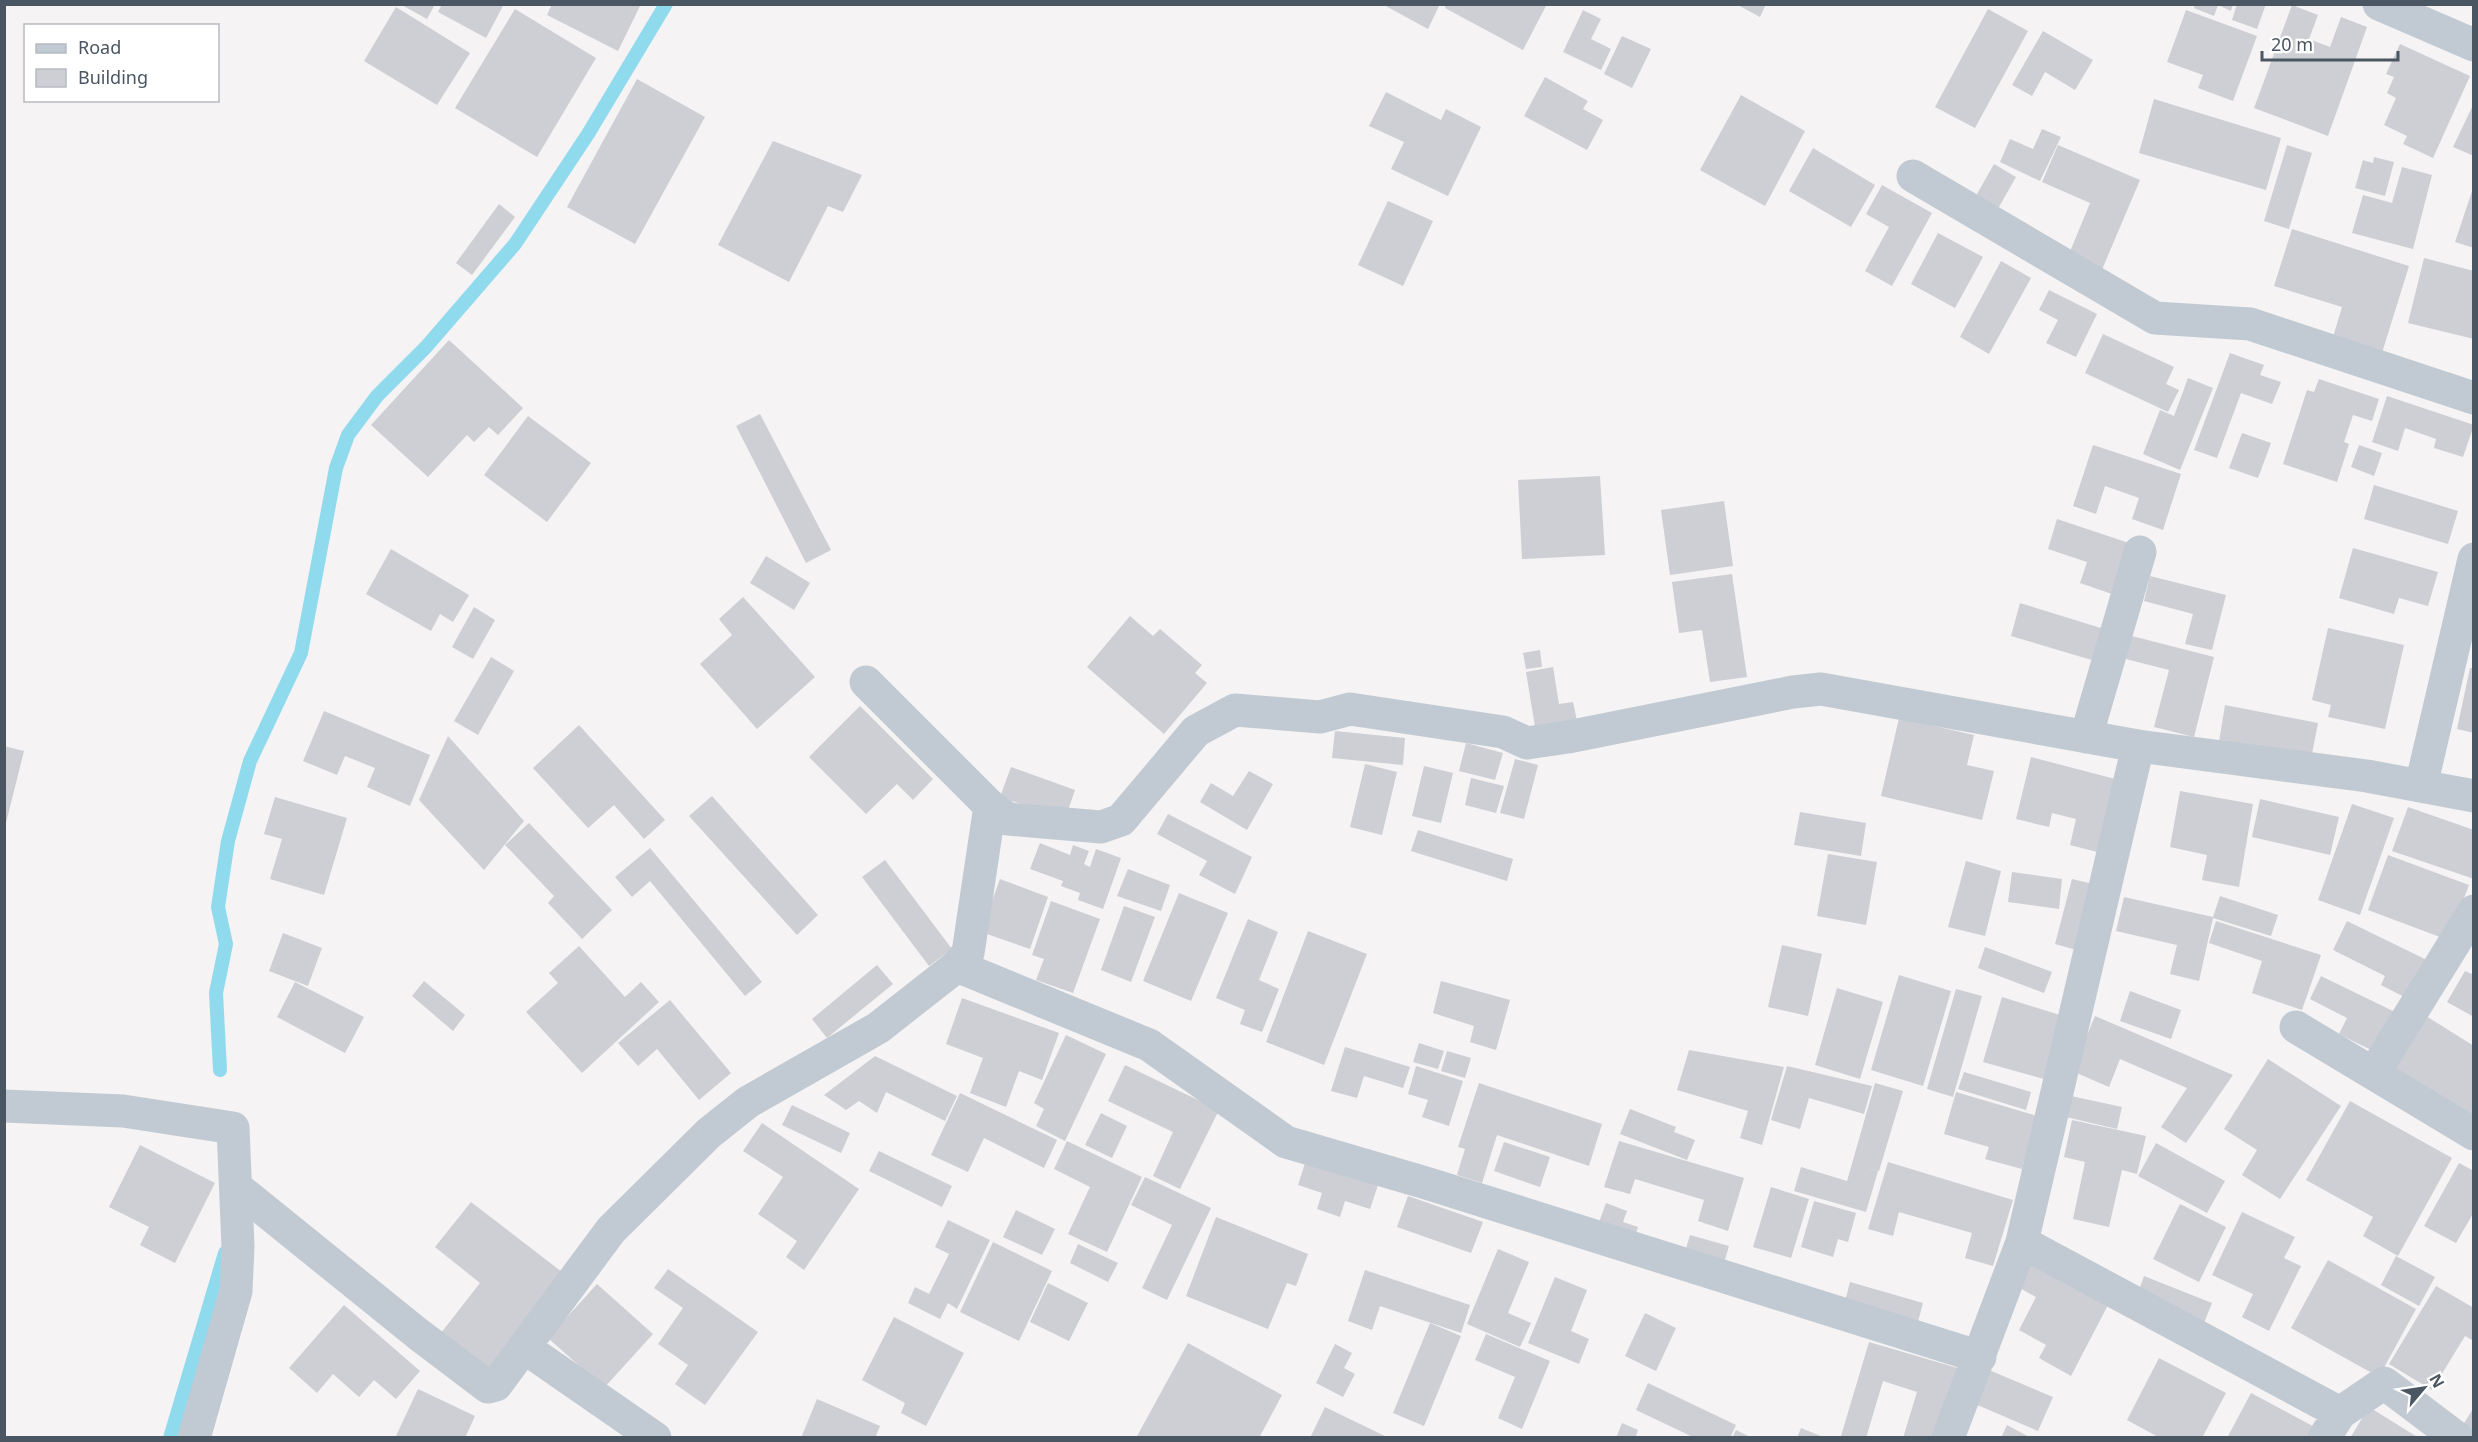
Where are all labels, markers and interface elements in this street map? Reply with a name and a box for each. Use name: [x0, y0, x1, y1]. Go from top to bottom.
legend: [24, 24, 219, 102]
scale bar: [2262, 24, 2398, 62]
text: 20 m: [2271, 32, 2313, 56]
text: Road: [78, 35, 121, 59]
text: Building: [78, 65, 148, 89]
north arrow: [2394, 1358, 2454, 1418]
text: N: [2424, 1370, 2450, 1392]

